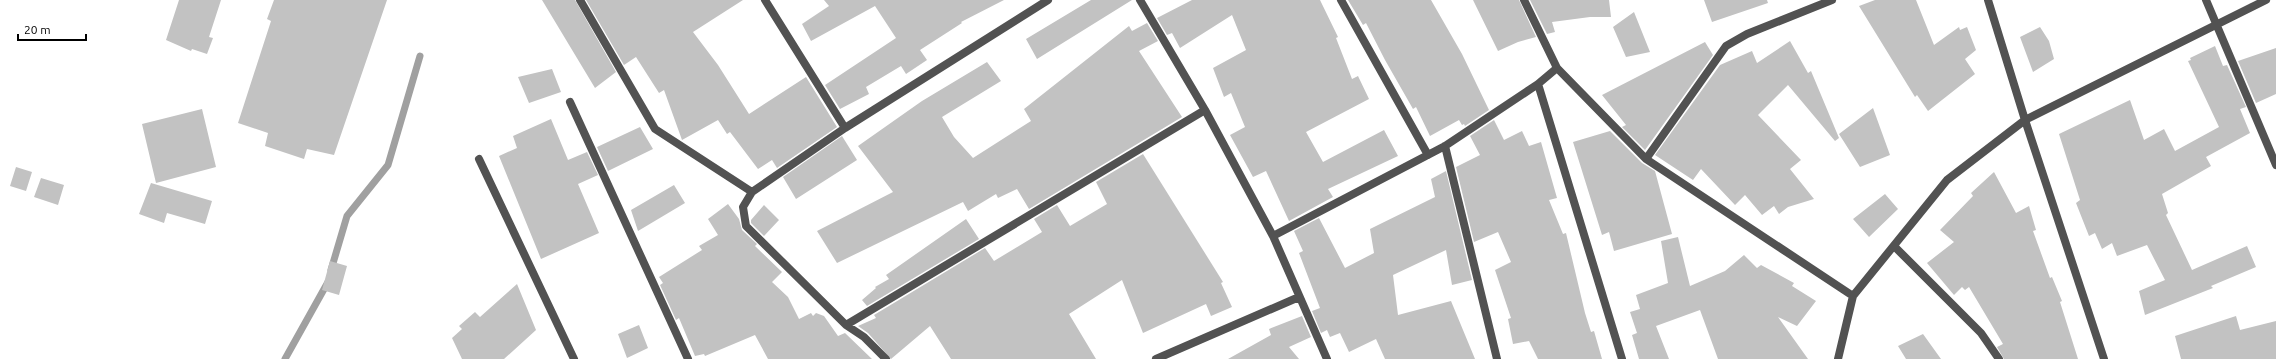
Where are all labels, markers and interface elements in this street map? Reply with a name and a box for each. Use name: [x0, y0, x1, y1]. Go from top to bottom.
scale bar: [18, 16, 86, 42]
text: 20 m: [24, 23, 51, 36]

